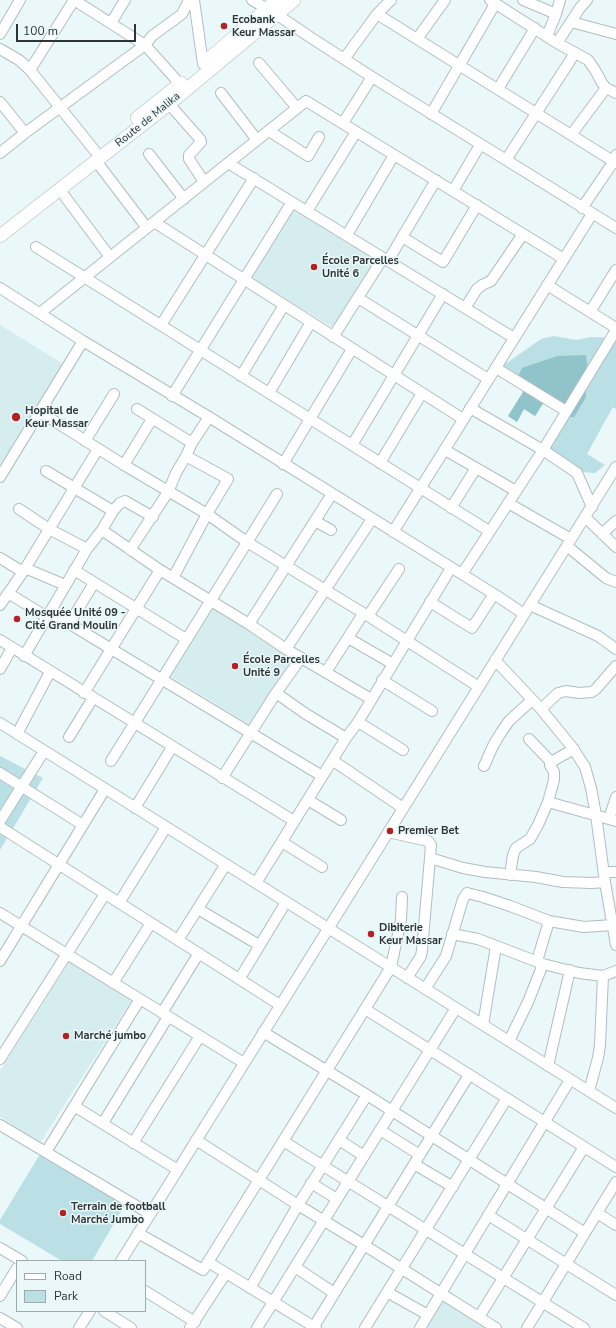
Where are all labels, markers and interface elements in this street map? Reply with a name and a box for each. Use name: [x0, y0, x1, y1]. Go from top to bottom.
place label: Ecobank Keur Massar: [232, 13, 295, 39]
scale bar: [18, 16, 138, 42]
marker: Ecobank Keur Massar: [219, 21, 229, 31]
text: 100 m: [23, 23, 58, 39]
street label: Route de Malika: [113, 90, 183, 150]
place label: École Parcelles Unité 6: [322, 254, 399, 280]
marker: École Parcelles Unité 6: [309, 262, 319, 272]
place label: Hopital de Keur Massar: [25, 404, 88, 430]
marker: Hopital de Keur Massar: [10, 411, 22, 423]
place label: Mosquée Unité 09 - Cité Grand Moulin: [25, 606, 126, 632]
marker: Mosquée Unité 09 - Cité Grand Moulin: [12, 614, 22, 624]
place label: École Parcelles Unité 9: [243, 653, 320, 679]
marker: École Parcelles Unité 9: [230, 661, 240, 671]
place label: Premier Bet: [398, 824, 459, 838]
marker: Premier Bet: [385, 826, 395, 836]
place label: Dibiterie Keur Massar: [379, 921, 442, 947]
marker: Dibiterie Keur Massar: [366, 929, 376, 939]
place label: Marché jumbo: [74, 1029, 146, 1043]
marker: Marché jumbo: [61, 1031, 71, 1041]
place label: Terrain de football Marché Jumbo: [71, 1200, 166, 1226]
marker: Terrain de football Marché Jumbo: [58, 1208, 68, 1218]
legend: [16, 1260, 146, 1312]
text: Road: [54, 1268, 82, 1284]
text: Park: [54, 1288, 78, 1304]

